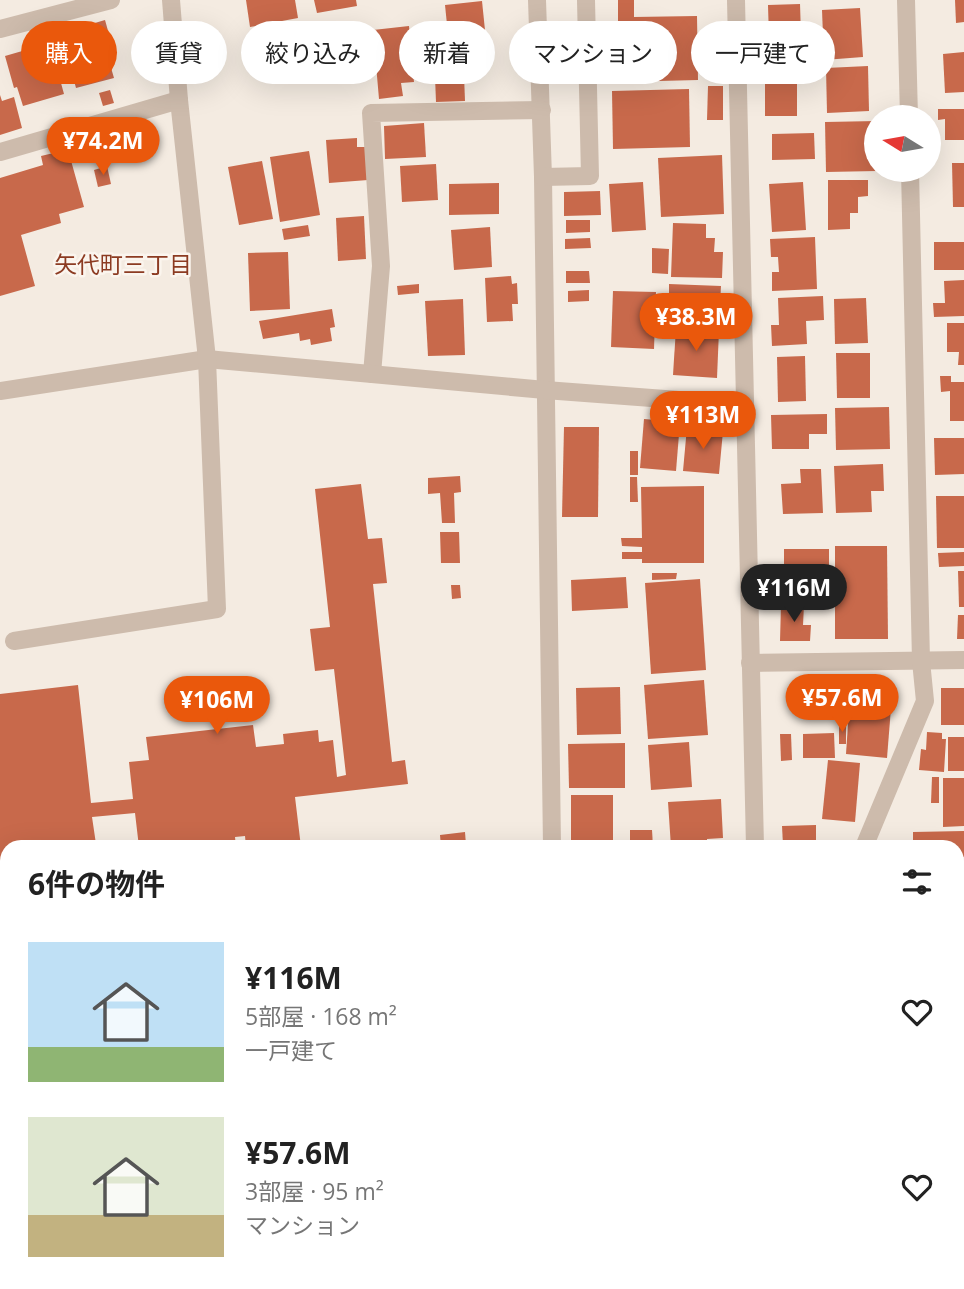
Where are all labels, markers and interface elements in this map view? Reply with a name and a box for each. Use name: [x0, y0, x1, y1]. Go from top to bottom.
chip: 購入: [21, 21, 117, 84]
chip: 賃貸: [131, 21, 227, 84]
chip: 絞り込み: [241, 21, 385, 84]
chip: 新着: [399, 21, 495, 84]
chip: マンション: [509, 21, 677, 84]
chip: 一戸建て: [691, 21, 835, 84]
north arrow: [864, 105, 942, 182]
map controls: [864, 105, 941, 182]
pin: ¥74.2M: [46, 118, 160, 177]
text: ¥74.2M: [63, 124, 143, 156]
district label: 矢代町三丁目: [54, 248, 192, 280]
pin: ¥38.3M: [639, 294, 753, 353]
text: ¥38.3M: [656, 300, 736, 332]
pin: ¥113M: [654, 392, 752, 451]
text: ¥113M: [666, 398, 740, 430]
pin: ¥116M: [745, 564, 843, 624]
text: ¥116M: [757, 571, 831, 603]
pin: ¥57.6M: [785, 674, 899, 734]
pin: ¥106M: [168, 676, 266, 736]
text: ¥57.6M: [802, 681, 882, 713]
text: ¥106M: [180, 683, 254, 715]
text: 6件の物件: [28, 863, 165, 904]
icon: filters: [898, 863, 936, 901]
text: ¥116M: [245, 957, 342, 998]
icon: home: [84, 970, 168, 1054]
icon: heart: [898, 993, 936, 1031]
text: 5部屋 · 168 m²: [245, 1000, 397, 1032]
text: 一戸建て: [245, 1034, 337, 1066]
text: ¥57.6M: [245, 1132, 350, 1173]
icon: home: [84, 1145, 168, 1229]
icon: heart: [898, 1168, 936, 1206]
text: 3部屋 · 95 m²: [245, 1175, 384, 1207]
text: マンション: [245, 1209, 360, 1241]

